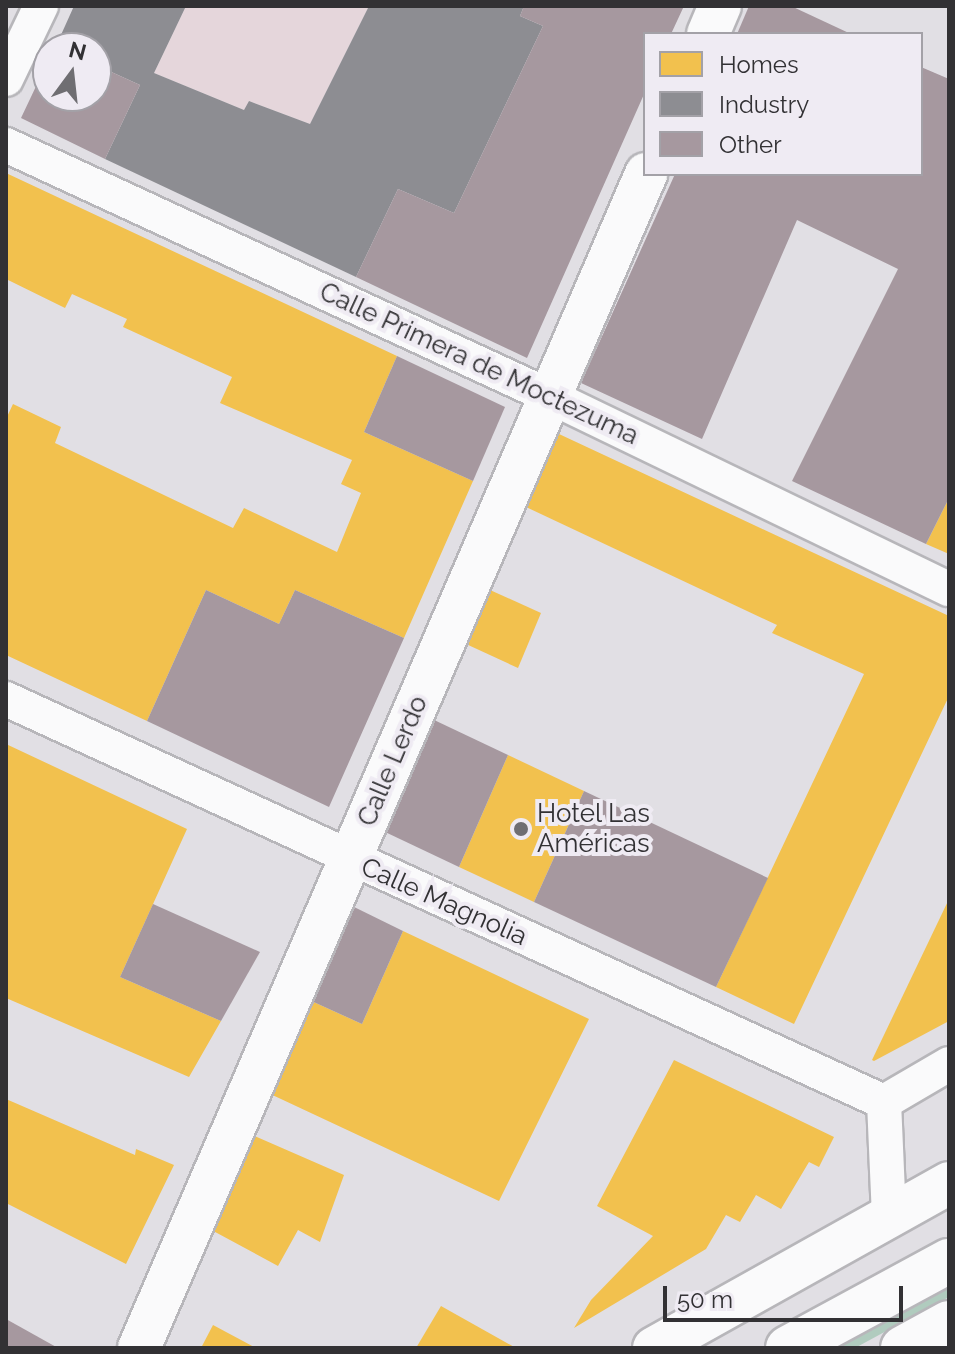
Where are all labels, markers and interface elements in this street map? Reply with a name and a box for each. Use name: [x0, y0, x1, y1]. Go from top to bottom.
north arrow: [32, 32, 112, 112]
legend: [643, 32, 923, 176]
text: N: [66, 36, 89, 65]
text: Homes: [719, 50, 799, 79]
text: Industry: [719, 90, 809, 119]
text: Other: [719, 130, 782, 159]
street label: Calle Primera de Moctezuma: [315, 276, 643, 452]
street label: Calle Lerdo: [352, 691, 434, 831]
place label: Hotel Las Américas: [537, 798, 651, 860]
marker: Hotel Las Américas: [512, 820, 530, 838]
street label: Calle Magnolia: [356, 851, 532, 953]
scale bar: [667, 1270, 907, 1320]
text: 50 m: [677, 1285, 733, 1314]

